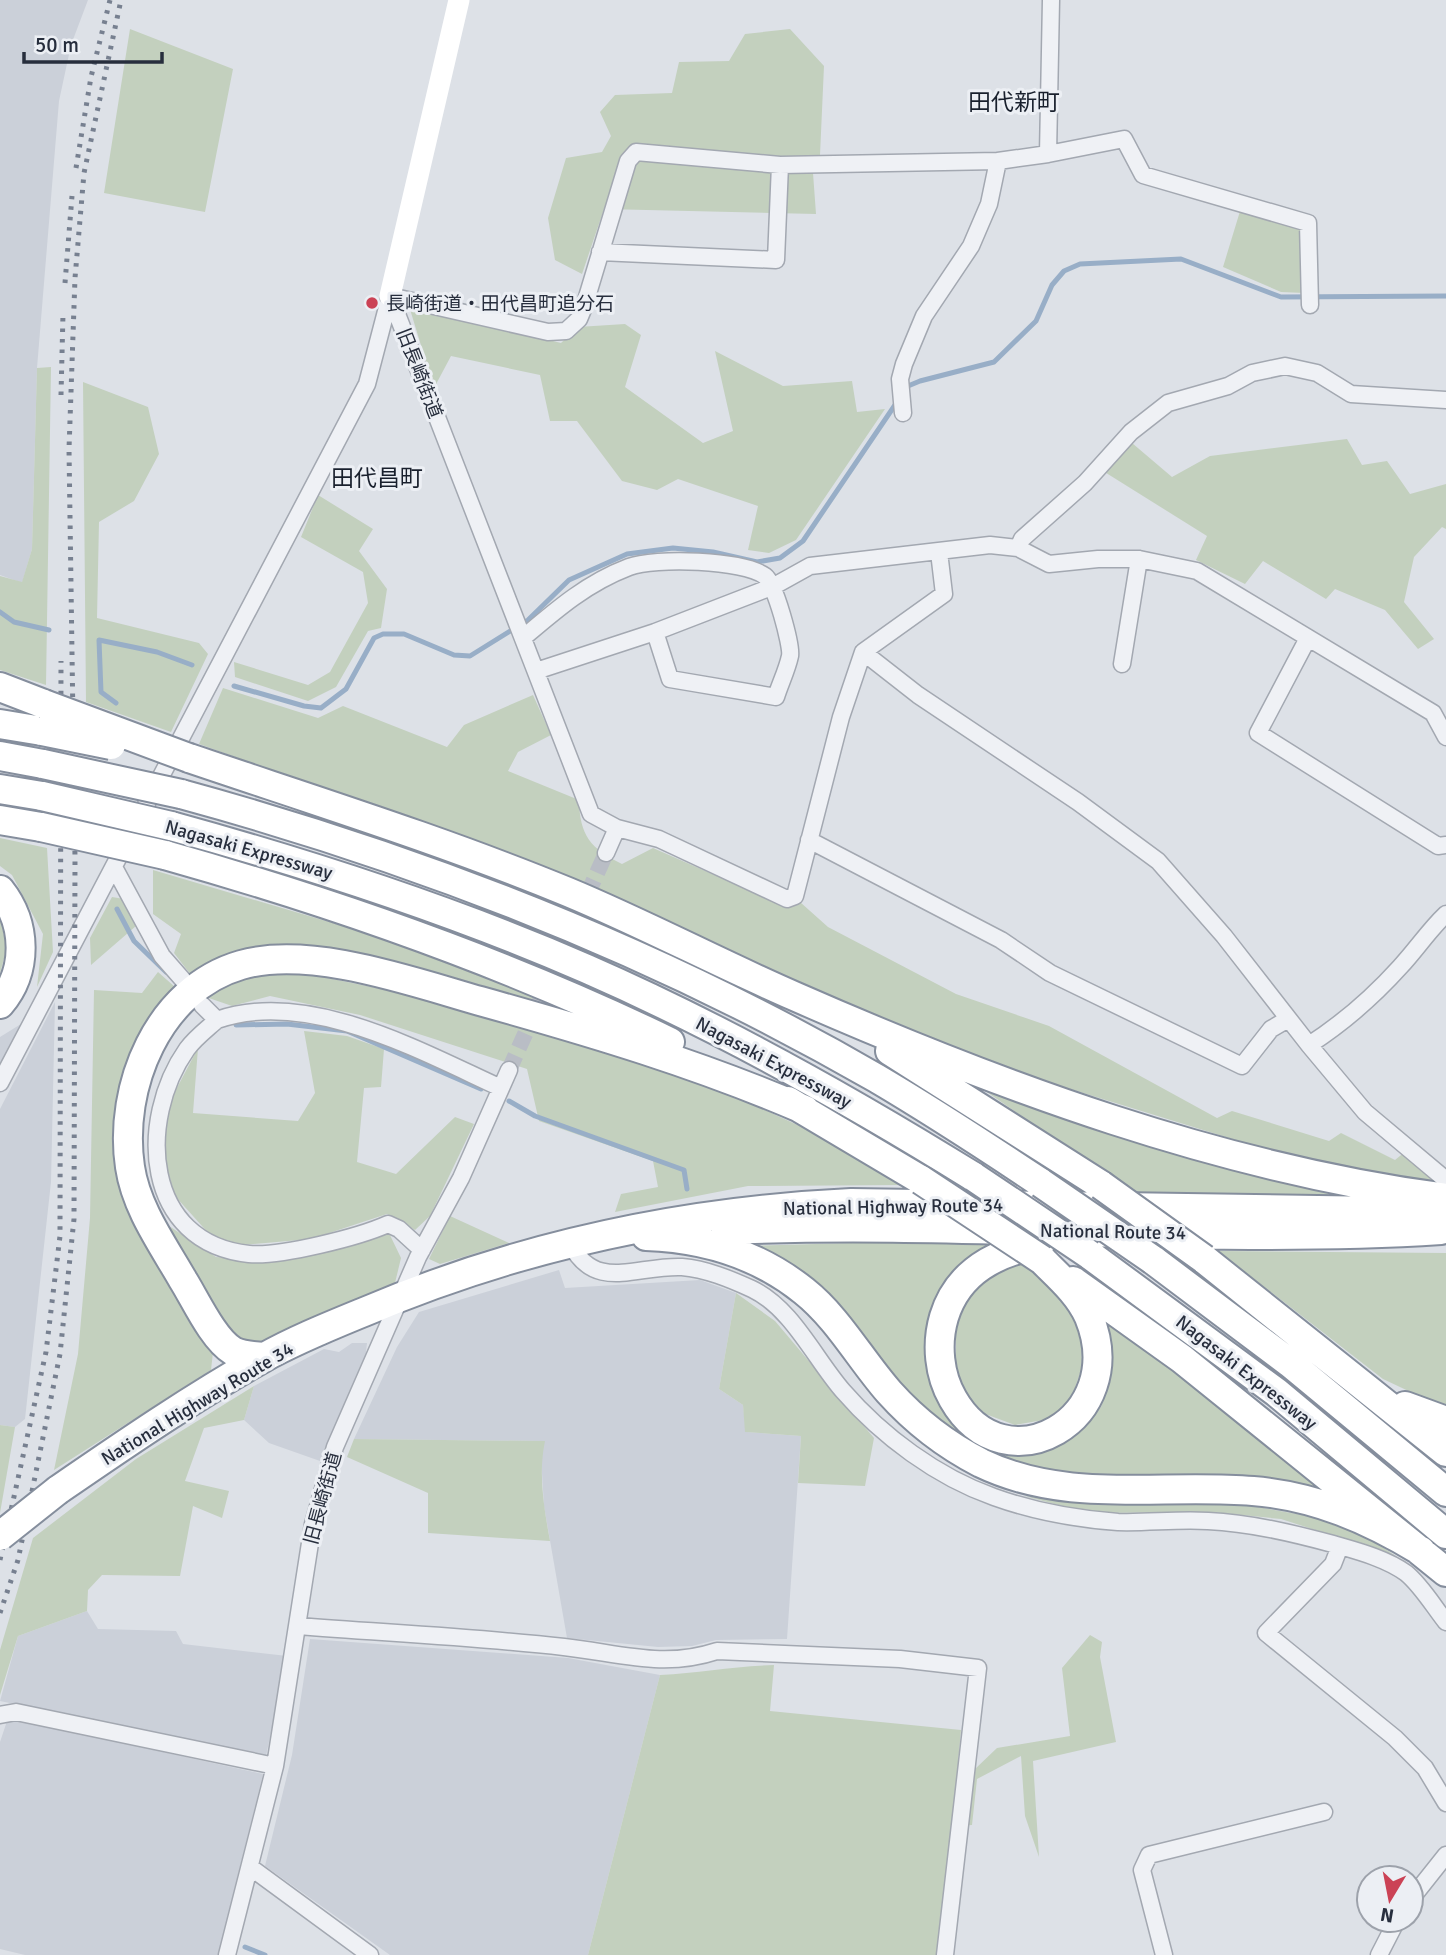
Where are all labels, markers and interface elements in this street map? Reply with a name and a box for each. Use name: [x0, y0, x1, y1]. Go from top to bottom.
scale bar: [24, 21, 163, 65]
text: 50 m: [35, 32, 79, 58]
district label: 田代新町: [968, 88, 1060, 117]
place label: 長崎街道・田代昌町追分石: [386, 292, 614, 316]
marker: 長崎街道・田代昌町追分石: [364, 295, 380, 311]
street label: 旧長崎街道: [391, 325, 447, 422]
district label: 田代昌町: [331, 464, 423, 493]
street label: Nagasaki Expressway: [162, 815, 335, 885]
street label: Nagasaki Expressway: [692, 1012, 856, 1114]
street label: National Highway Route 34: [783, 1193, 1003, 1221]
street label: National Route 34: [1040, 1219, 1186, 1245]
street label: Nagasaki Expressway: [1171, 1310, 1322, 1436]
street label: National Highway Route 34: [97, 1337, 298, 1471]
street label: 旧長崎街道: [299, 1449, 347, 1547]
north arrow: [1355, 1864, 1425, 1934]
text: N: [1379, 1902, 1396, 1928]

